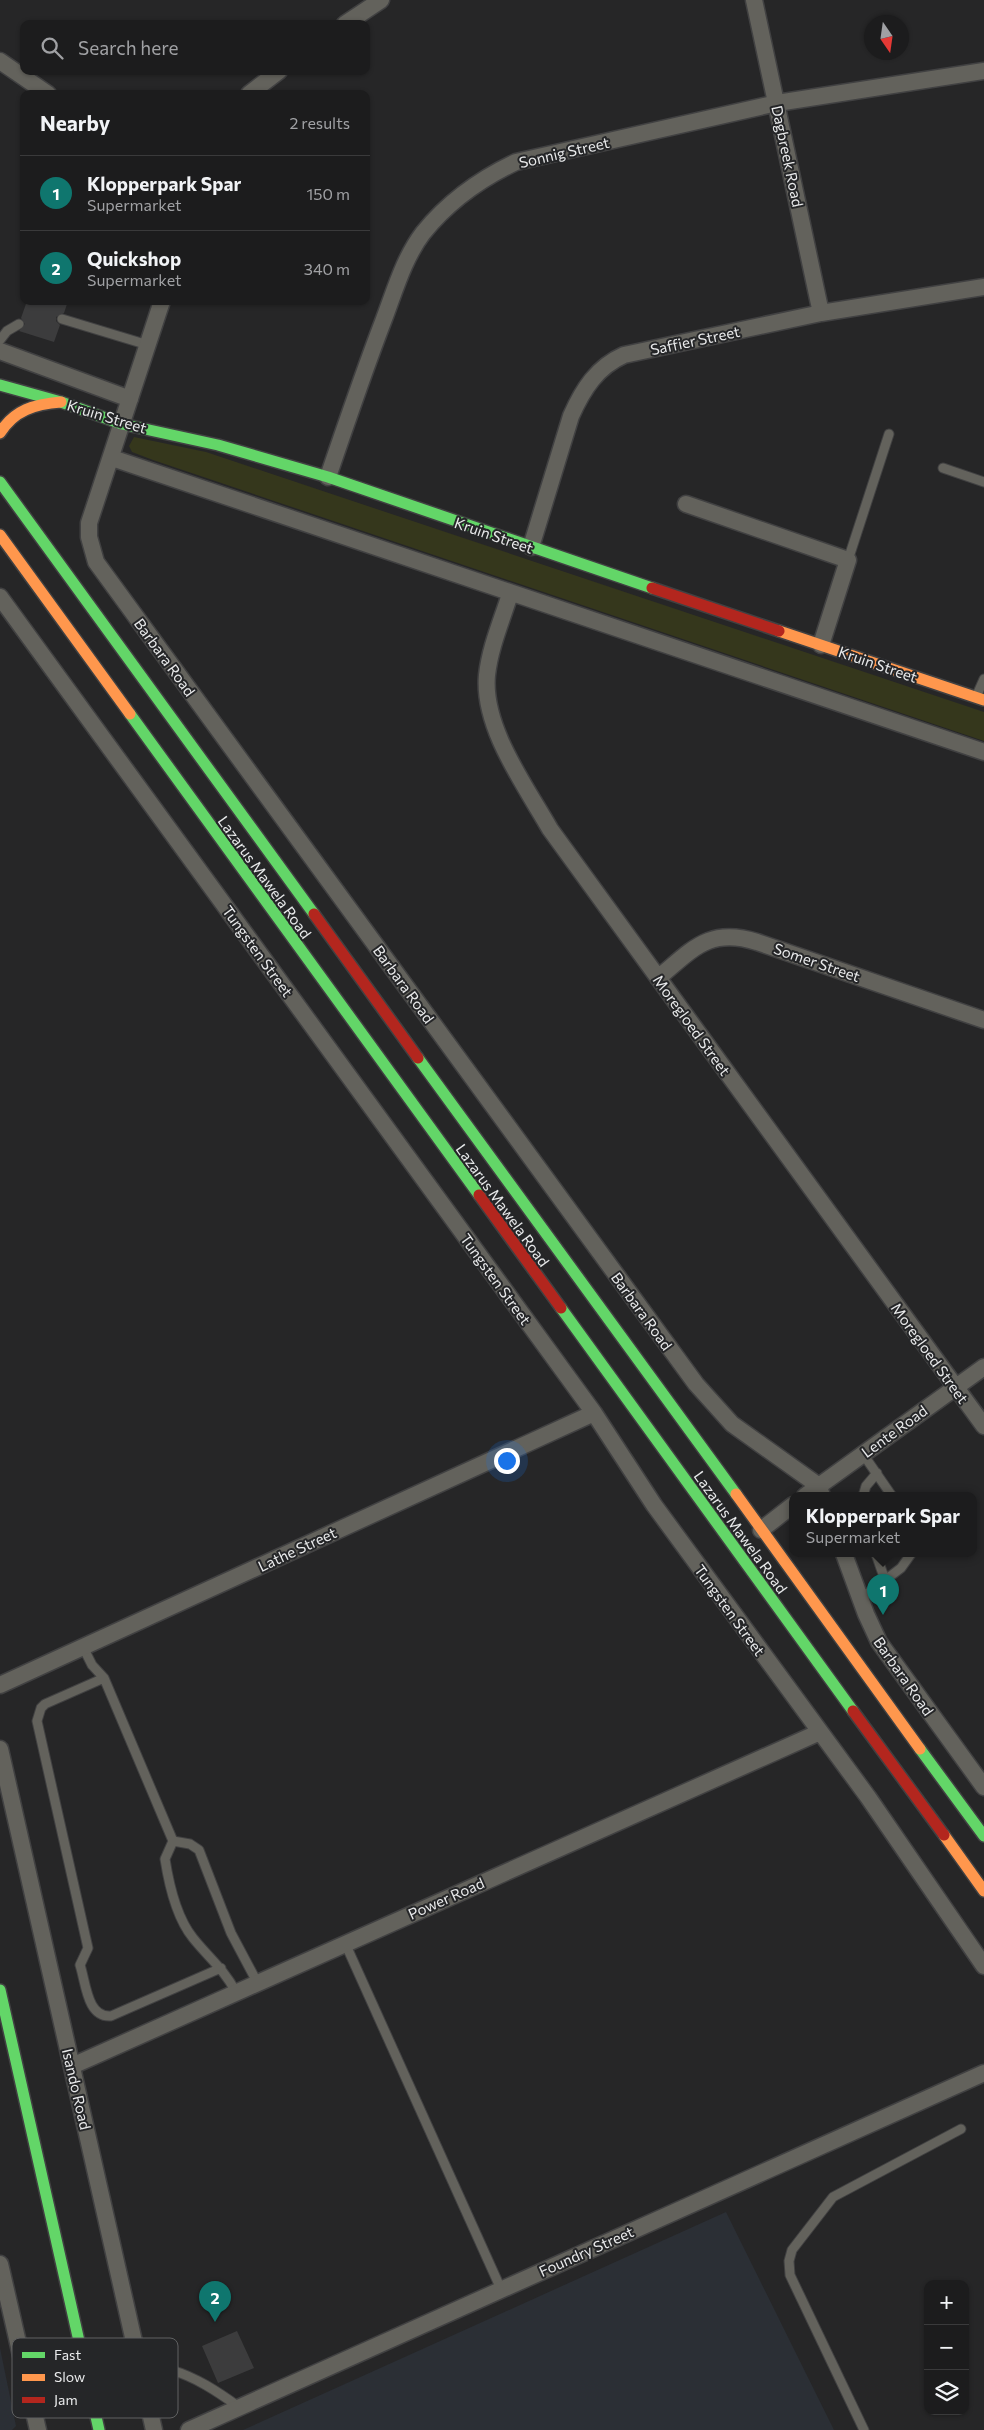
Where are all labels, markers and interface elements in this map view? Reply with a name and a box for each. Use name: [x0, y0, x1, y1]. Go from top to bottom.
north arrow: [864, 15, 909, 60]
search box: [20, 20, 370, 75]
icon: search: [38, 34, 66, 62]
text: Search here: [78, 36, 178, 59]
street label: Dagbreek Road: [768, 104, 808, 208]
text: Nearby: [40, 110, 110, 135]
text: 2 results: [289, 113, 350, 132]
street label: Sonnig Street: [517, 133, 611, 171]
text: Klopperpark Spar: [87, 172, 241, 195]
text: 1: [52, 184, 60, 203]
text: 150 m: [307, 184, 350, 203]
text: Supermarket: [87, 195, 182, 214]
text: Quickshop: [87, 247, 181, 270]
text: 2: [51, 259, 61, 278]
text: 340 m: [304, 259, 350, 278]
text: Supermarket: [87, 270, 182, 289]
street label: Saffier Street: [649, 322, 741, 358]
street label: Kruin Street: [65, 395, 149, 437]
street label: Kruin Street: [452, 513, 536, 557]
street label: Barbara Road: [131, 615, 199, 699]
street label: Kruin Street: [836, 642, 920, 686]
street label: Lazarus Mawela Road: [215, 812, 315, 942]
street label: Tungsten Street: [219, 902, 297, 1000]
street label: Somer Street: [772, 939, 862, 985]
street label: Barbara Road: [370, 942, 438, 1026]
street label: Moregloed Street: [650, 971, 734, 1079]
street label: Lazarus Mawela Road: [453, 1140, 553, 1270]
street label: Tungsten Street: [457, 1230, 535, 1328]
street label: Barbara Road: [608, 1269, 676, 1353]
street label: Moregloed Street: [888, 1299, 972, 1407]
street label: Lente Road: [858, 1401, 930, 1461]
your location: [494, 1448, 520, 1474]
street label: Lazarus Mawela Road: [691, 1467, 791, 1597]
popup: [789, 1492, 977, 1557]
text: Klopperpark Spar: [806, 1504, 960, 1527]
street label: Lathe Street: [255, 1523, 339, 1575]
text: Supermarket: [806, 1527, 900, 1546]
street label: Tungsten Street: [691, 1561, 769, 1659]
pin: 1: [867, 1574, 899, 1615]
street label: Barbara Road: [870, 1633, 938, 1719]
street label: Power Road: [405, 1873, 487, 1923]
street label: Isando Road: [59, 2047, 95, 2131]
street label: Foundry Street: [536, 2222, 636, 2280]
map controls: [924, 2280, 969, 2415]
button: +: [924, 2280, 969, 2325]
pin: 2: [199, 2281, 231, 2322]
button: −: [924, 2325, 969, 2370]
legend: [12, 2338, 178, 2418]
text: Fast: [54, 2346, 81, 2363]
text: Slow: [54, 2368, 85, 2385]
button: layers: [924, 2370, 969, 2415]
text: Jam: [54, 2391, 78, 2408]

